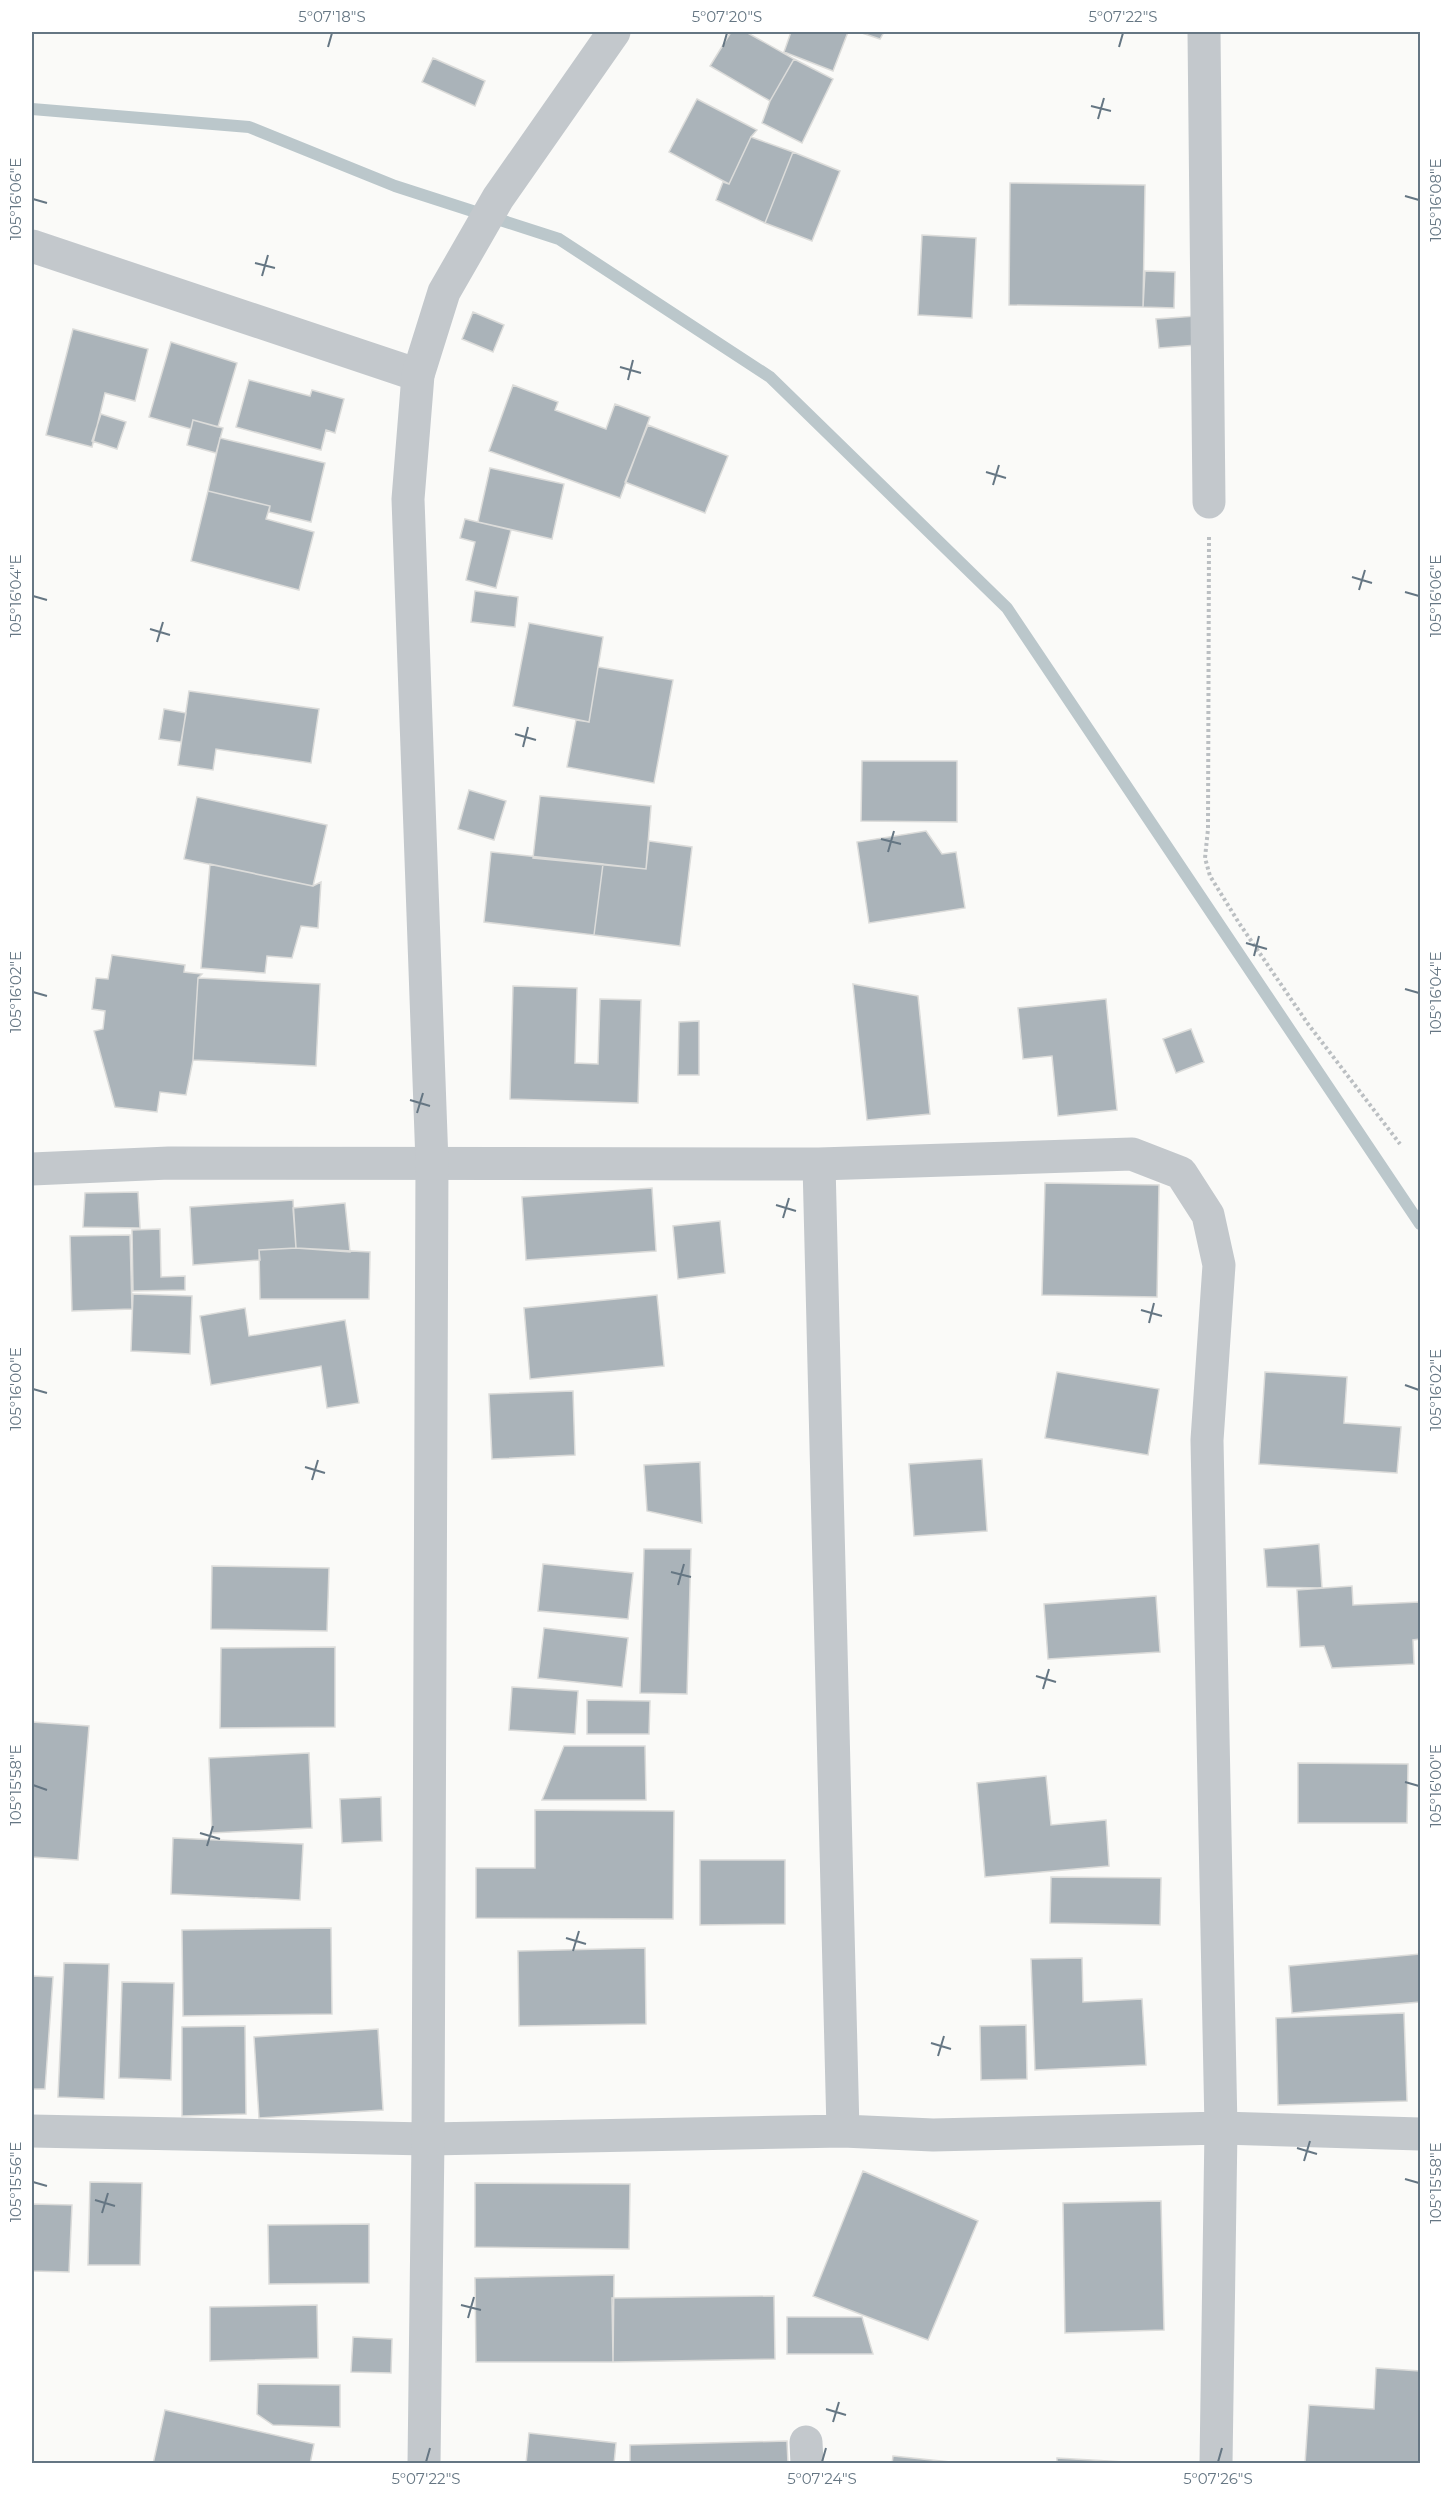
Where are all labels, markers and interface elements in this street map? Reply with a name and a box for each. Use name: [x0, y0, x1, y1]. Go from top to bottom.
text: 5°07'18"S: [298, 7, 366, 26]
text: 5°07'20"S: [692, 7, 762, 26]
text: 5°07'22"S: [1089, 7, 1157, 26]
text: 105°16'06"E: [6, 158, 25, 240]
text: 105°16'08"E: [1426, 158, 1445, 242]
text: 105°16'04"E: [6, 554, 25, 638]
text: 105°16'06"E: [1426, 555, 1445, 637]
text: 105°16'02"E: [6, 951, 25, 1033]
text: 105°16'04"E: [1426, 951, 1445, 1035]
text: 105°16'00"E: [6, 1347, 25, 1431]
text: 105°16'02"E: [1426, 1349, 1445, 1431]
text: 105°15'58"E: [6, 1744, 25, 1826]
text: 105°16'00"E: [1426, 1744, 1445, 1828]
text: 105°15'56"E: [6, 2142, 25, 2222]
text: 105°15'58"E: [1426, 2142, 1445, 2224]
text: 5°07'22"S: [392, 2469, 460, 2488]
text: 5°07'24"S: [787, 2469, 857, 2488]
text: 5°07'26"S: [1183, 2469, 1253, 2488]

